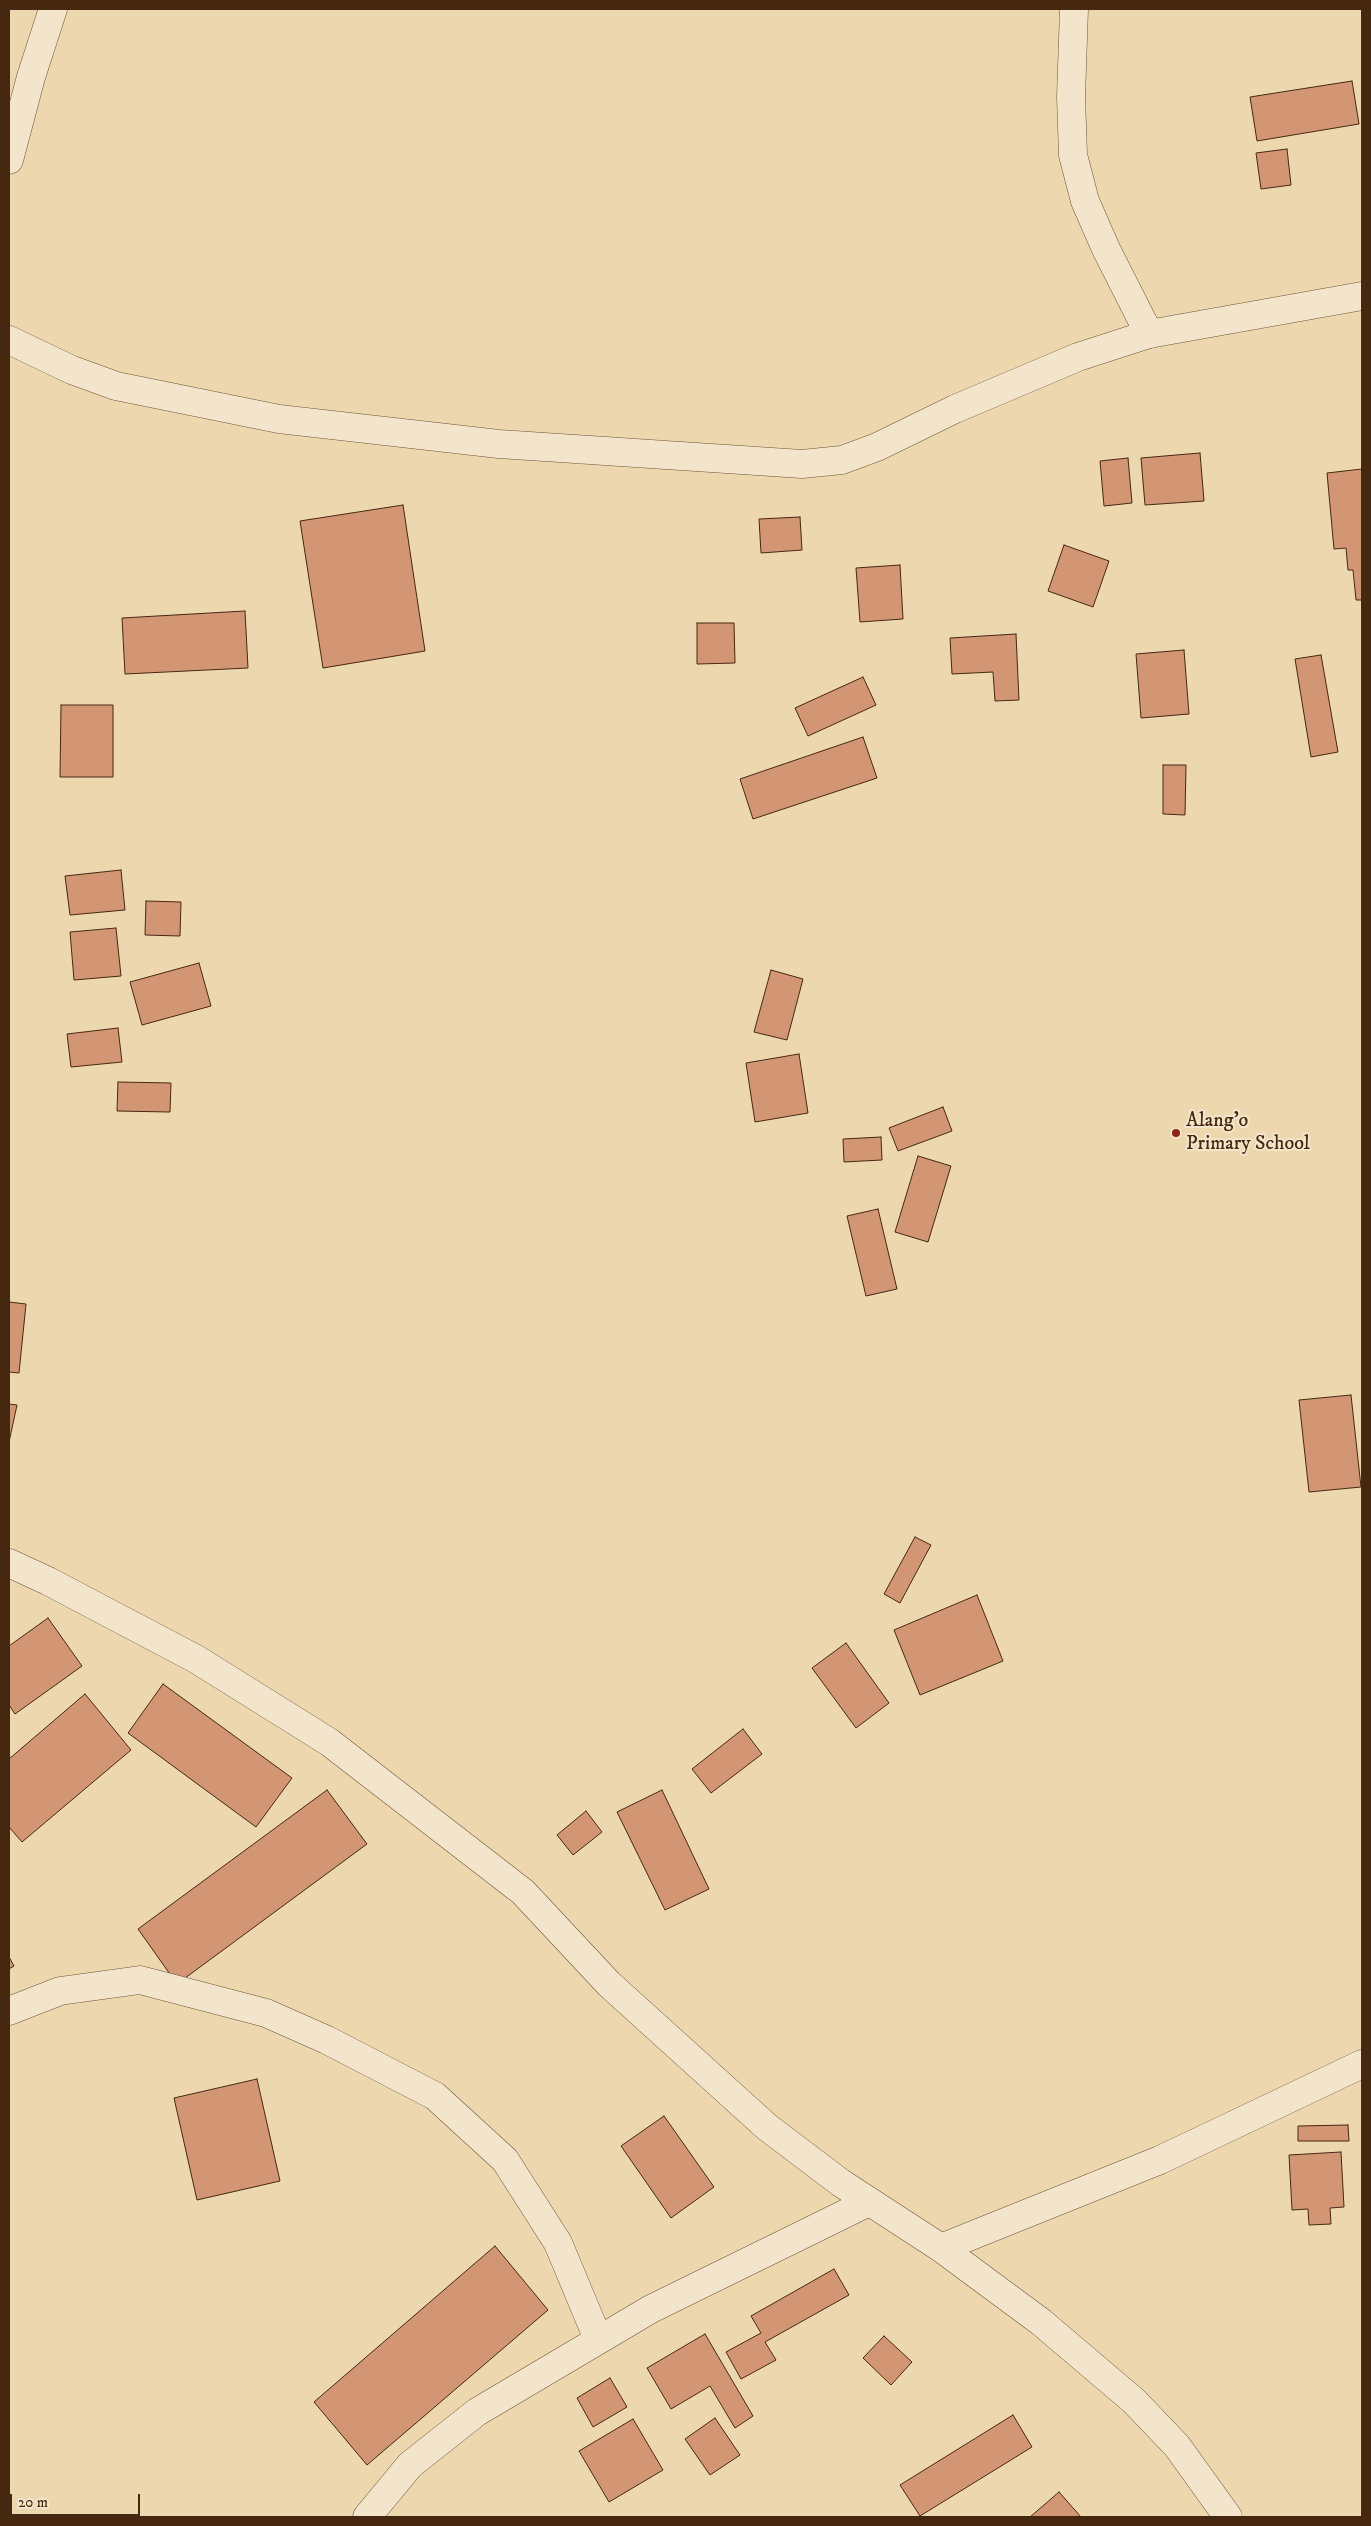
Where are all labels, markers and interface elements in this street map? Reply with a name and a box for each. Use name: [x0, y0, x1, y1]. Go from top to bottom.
place label: Alang'o Primary School: [1186, 1110, 1310, 1157]
marker: Alang'o Primary School: [1170, 1127, 1182, 1139]
scale bar: [12, 2484, 142, 2516]
text: 20 m: [18, 2493, 48, 2512]

